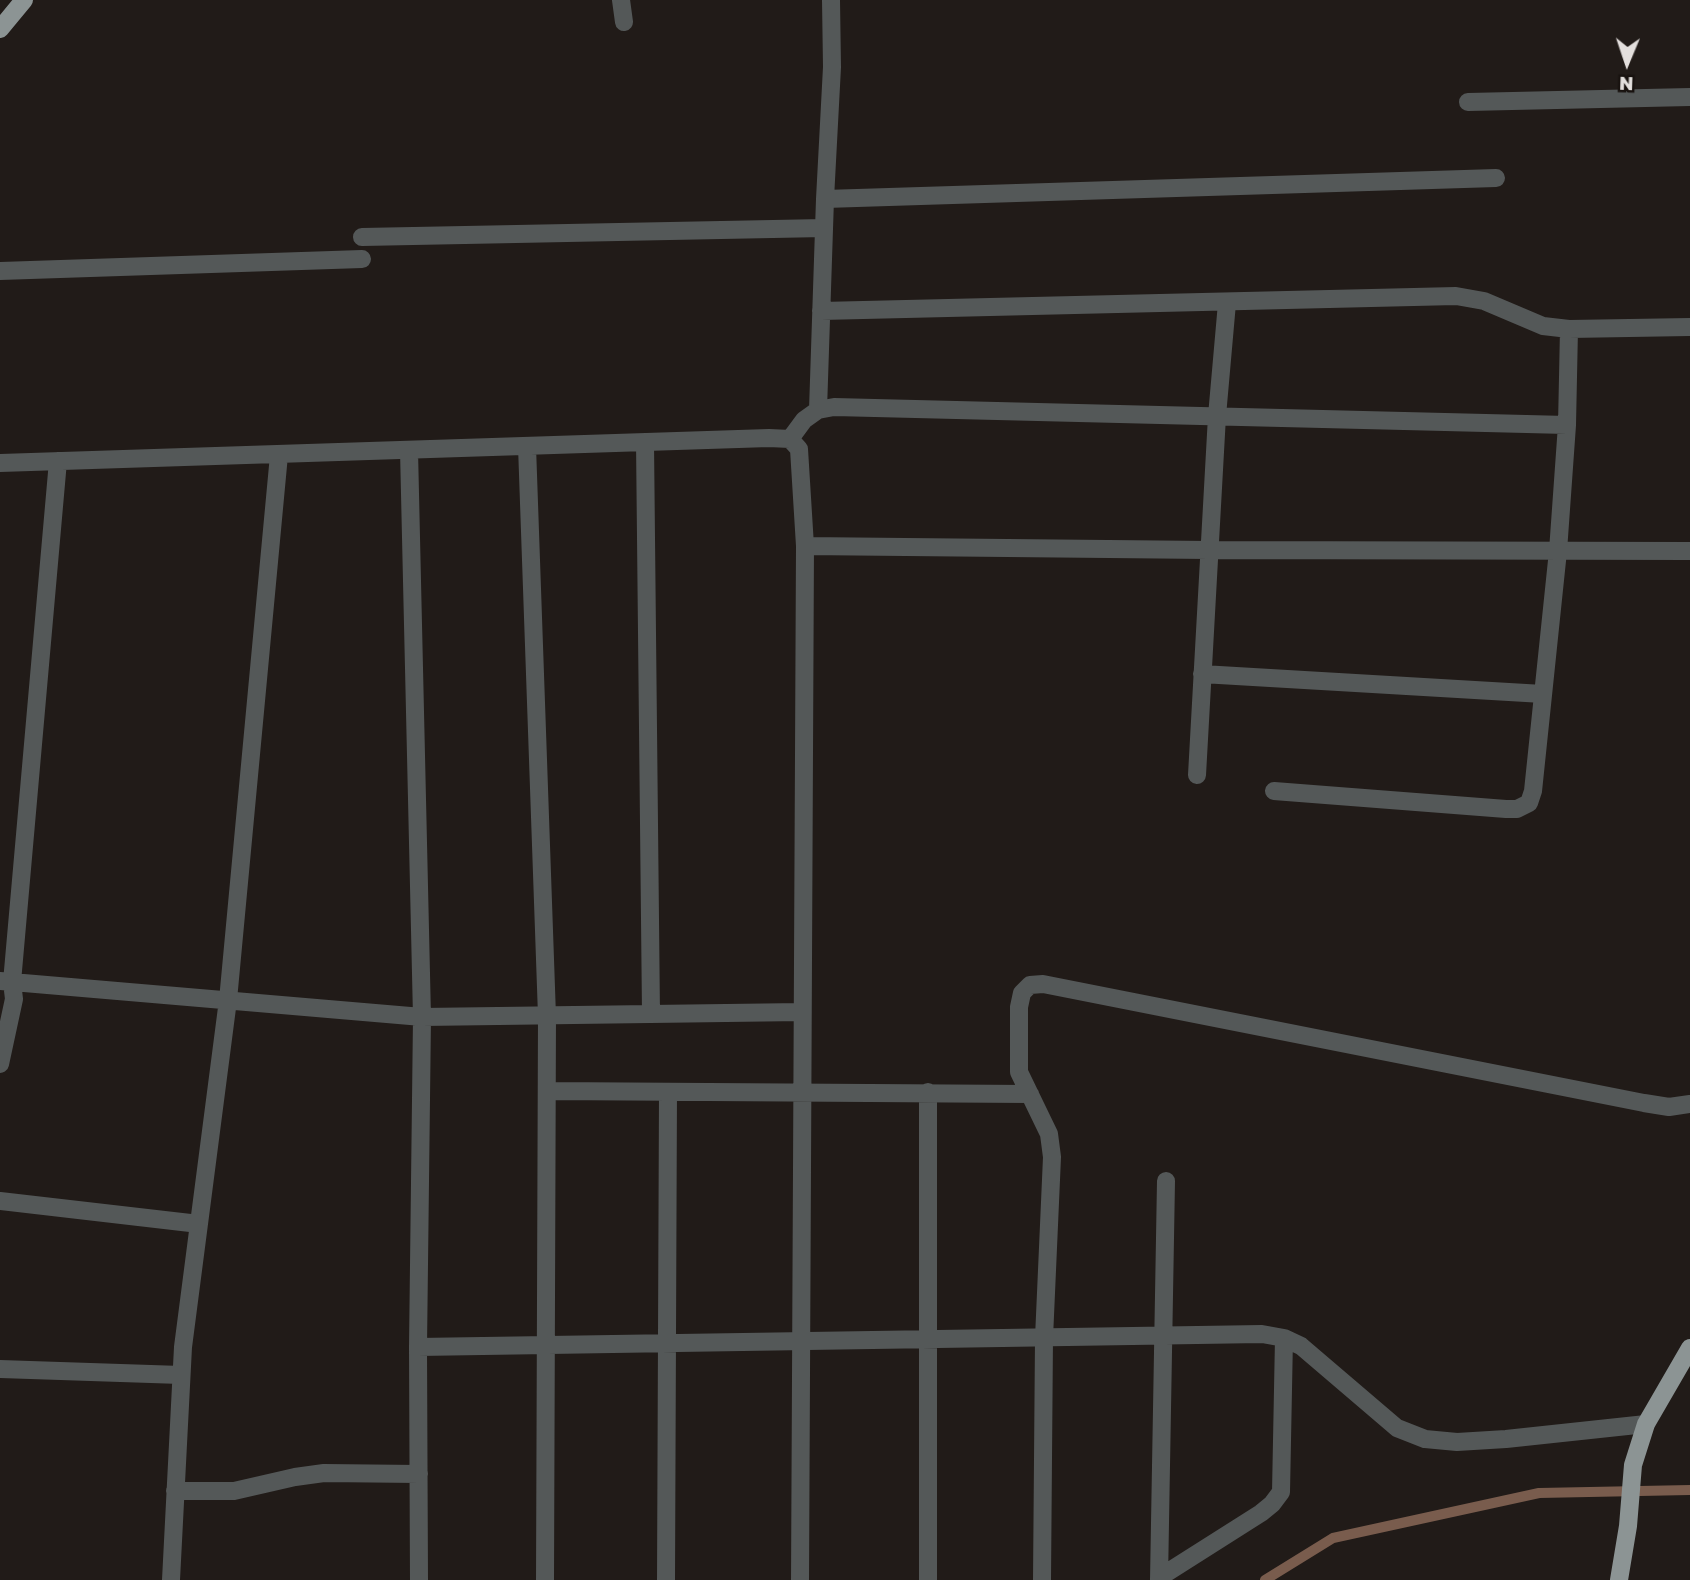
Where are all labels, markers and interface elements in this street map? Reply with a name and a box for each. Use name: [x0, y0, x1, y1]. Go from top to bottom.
north arrow: [1592, 28, 1662, 98]
text: N: [1619, 73, 1634, 96]

